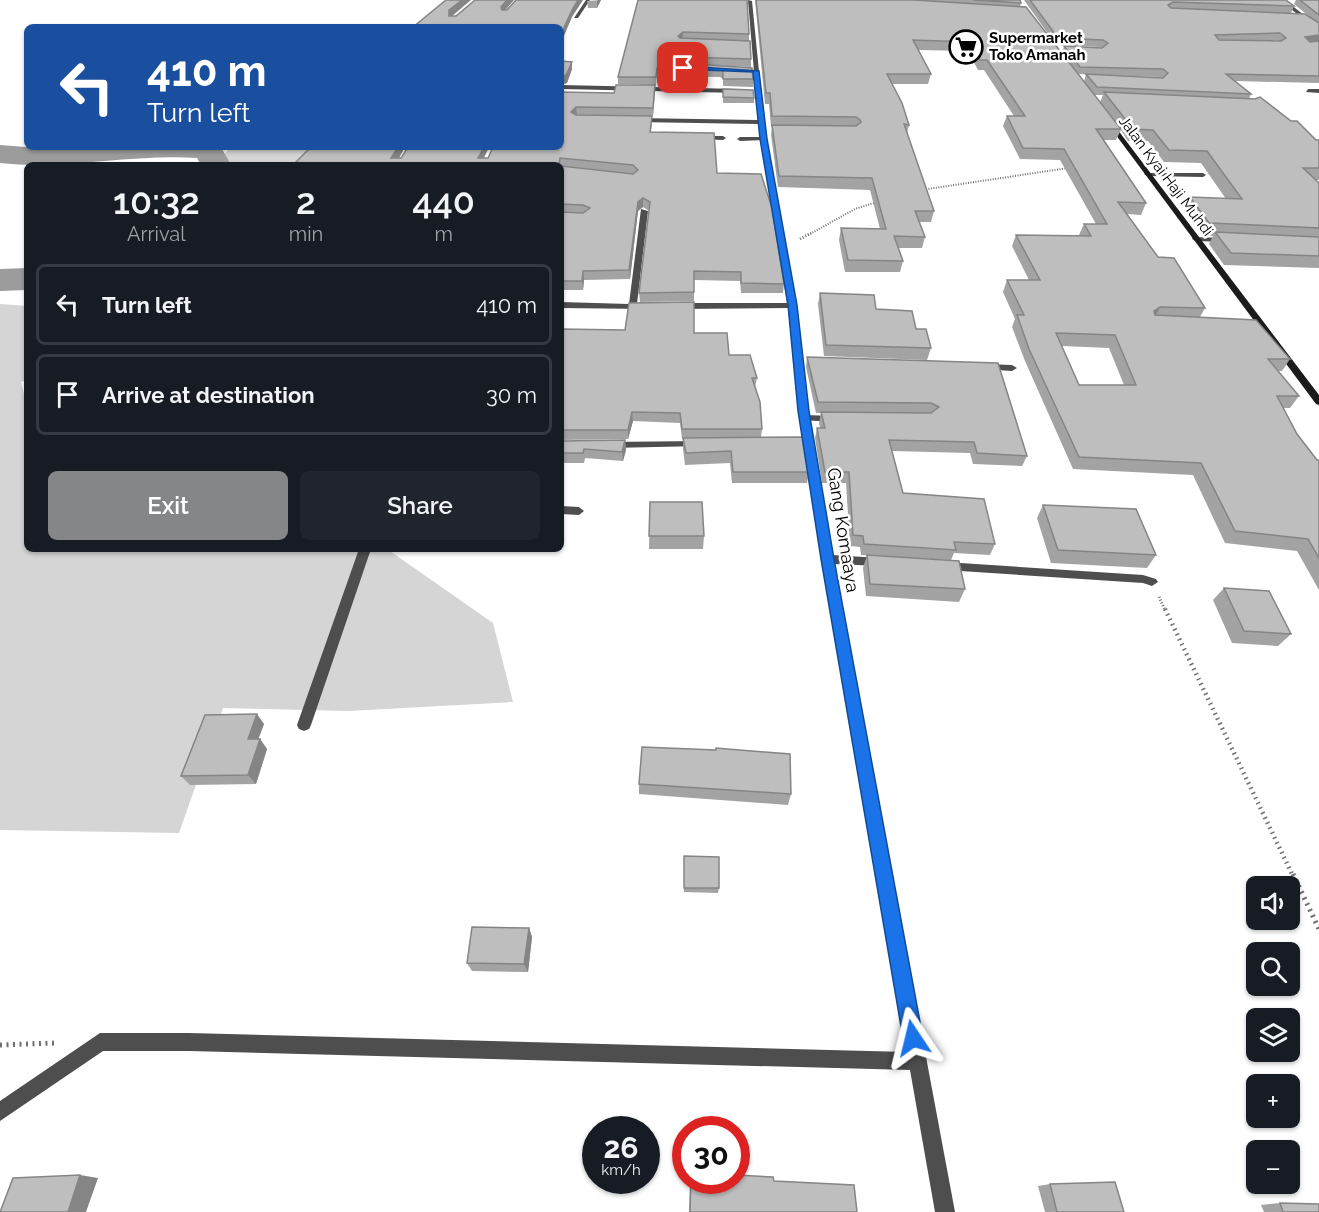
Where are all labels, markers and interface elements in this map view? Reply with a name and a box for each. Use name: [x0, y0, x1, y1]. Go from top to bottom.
supermarket icon: Supermarket Toko Amanah: [948, 29, 984, 65]
place label: Supermarket Toko Amanah: [989, 29, 1085, 64]
pin: [657, 42, 708, 93]
text: 410 m: [147, 47, 267, 96]
icon: left: [48, 48, 126, 126]
icon: arrive: [666, 51, 699, 84]
text: Turn left: [147, 97, 250, 128]
street label: Jalan Kyai Haji Muhdi: [1115, 113, 1217, 239]
text: 10:32: [113, 180, 200, 222]
text: 2: [296, 180, 316, 222]
text: 440: [412, 180, 475, 222]
text: Arrival: [127, 222, 186, 246]
text: min: [289, 222, 323, 246]
text: m: [434, 222, 453, 246]
icon: left: [51, 288, 84, 321]
text: Turn left: [102, 292, 192, 318]
text: 410 m: [476, 292, 537, 318]
icon: arrive: [51, 378, 84, 411]
text: Arrive at destination: [102, 382, 315, 408]
text: 30 m: [486, 382, 537, 408]
street label: Gang Komaaya: [823, 466, 864, 594]
button: Exit: [48, 471, 288, 540]
button: Share: [300, 471, 540, 540]
map controls: [1246, 876, 1300, 1194]
button: sound: [1246, 876, 1300, 930]
button: search: [1246, 942, 1300, 996]
position arrow: [881, 1006, 945, 1070]
button: layers: [1246, 1008, 1300, 1062]
button: +: [1246, 1074, 1300, 1128]
speed limit sign: 30: [672, 1116, 750, 1194]
text: 26: [603, 1130, 639, 1165]
button: −: [1246, 1140, 1300, 1194]
text: km/h: [601, 1161, 641, 1179]

